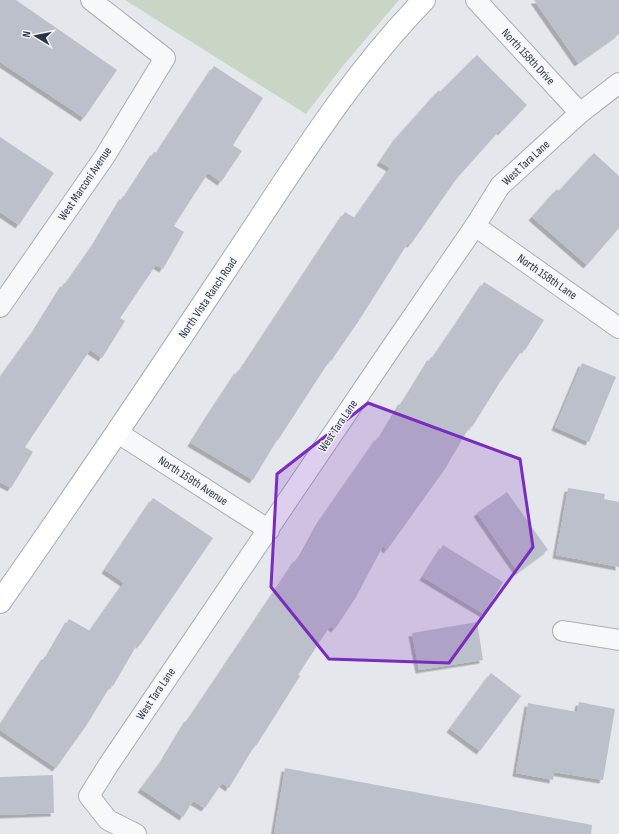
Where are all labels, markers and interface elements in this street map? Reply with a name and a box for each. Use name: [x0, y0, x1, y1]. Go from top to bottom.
north arrow: [16, 16, 56, 56]
street label: North 158th Drive: [498, 26, 558, 88]
text: N: [20, 30, 34, 38]
street label: West Tara Lane: [499, 137, 553, 189]
street label: West Marconi Avenue: [55, 144, 115, 224]
street label: North 158th Lane: [514, 251, 580, 303]
street label: North Vista Ranch Road: [175, 255, 241, 341]
street label: West Tara Lane: [315, 397, 361, 455]
street label: North 159th Avenue: [155, 453, 231, 509]
street label: West Tara Lane: [133, 665, 179, 723]

